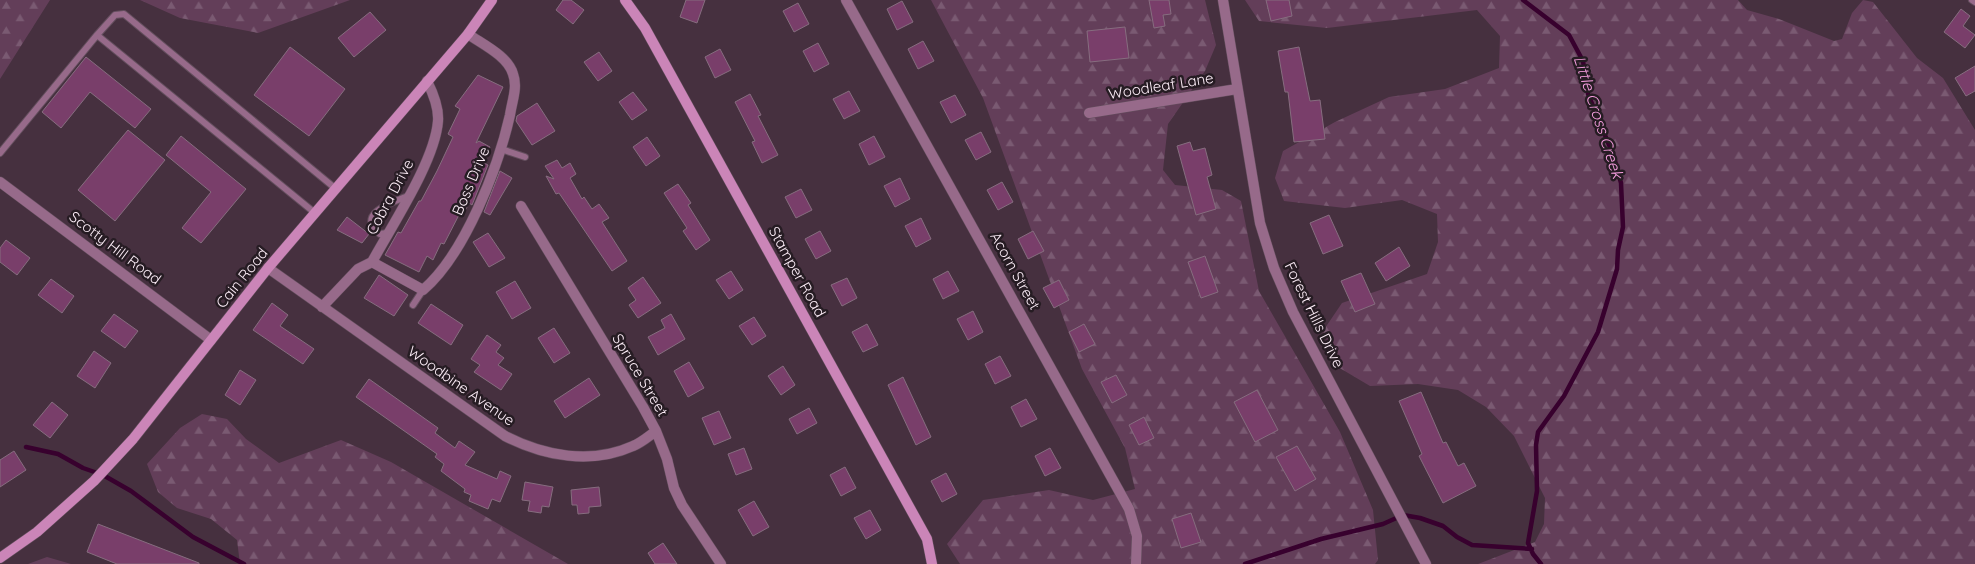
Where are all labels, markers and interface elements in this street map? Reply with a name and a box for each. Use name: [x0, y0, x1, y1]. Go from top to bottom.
water label: Little Cross Creek: [1570, 53, 1629, 182]
street label: Woodleaf Lane: [1107, 68, 1215, 103]
street label: Boss Drive: [448, 143, 494, 218]
street label: Cobra Drive: [362, 156, 417, 238]
street label: Scotty Hill Road: [66, 207, 165, 288]
street label: Stamper Road: [765, 223, 830, 321]
street label: Acorn Street: [986, 229, 1045, 313]
street label: Cain Road: [212, 244, 272, 312]
street label: Forest Hills Drive: [1281, 259, 1348, 371]
street label: Spruce Street: [608, 330, 673, 420]
street label: Woodbine Avenue: [404, 342, 518, 430]

